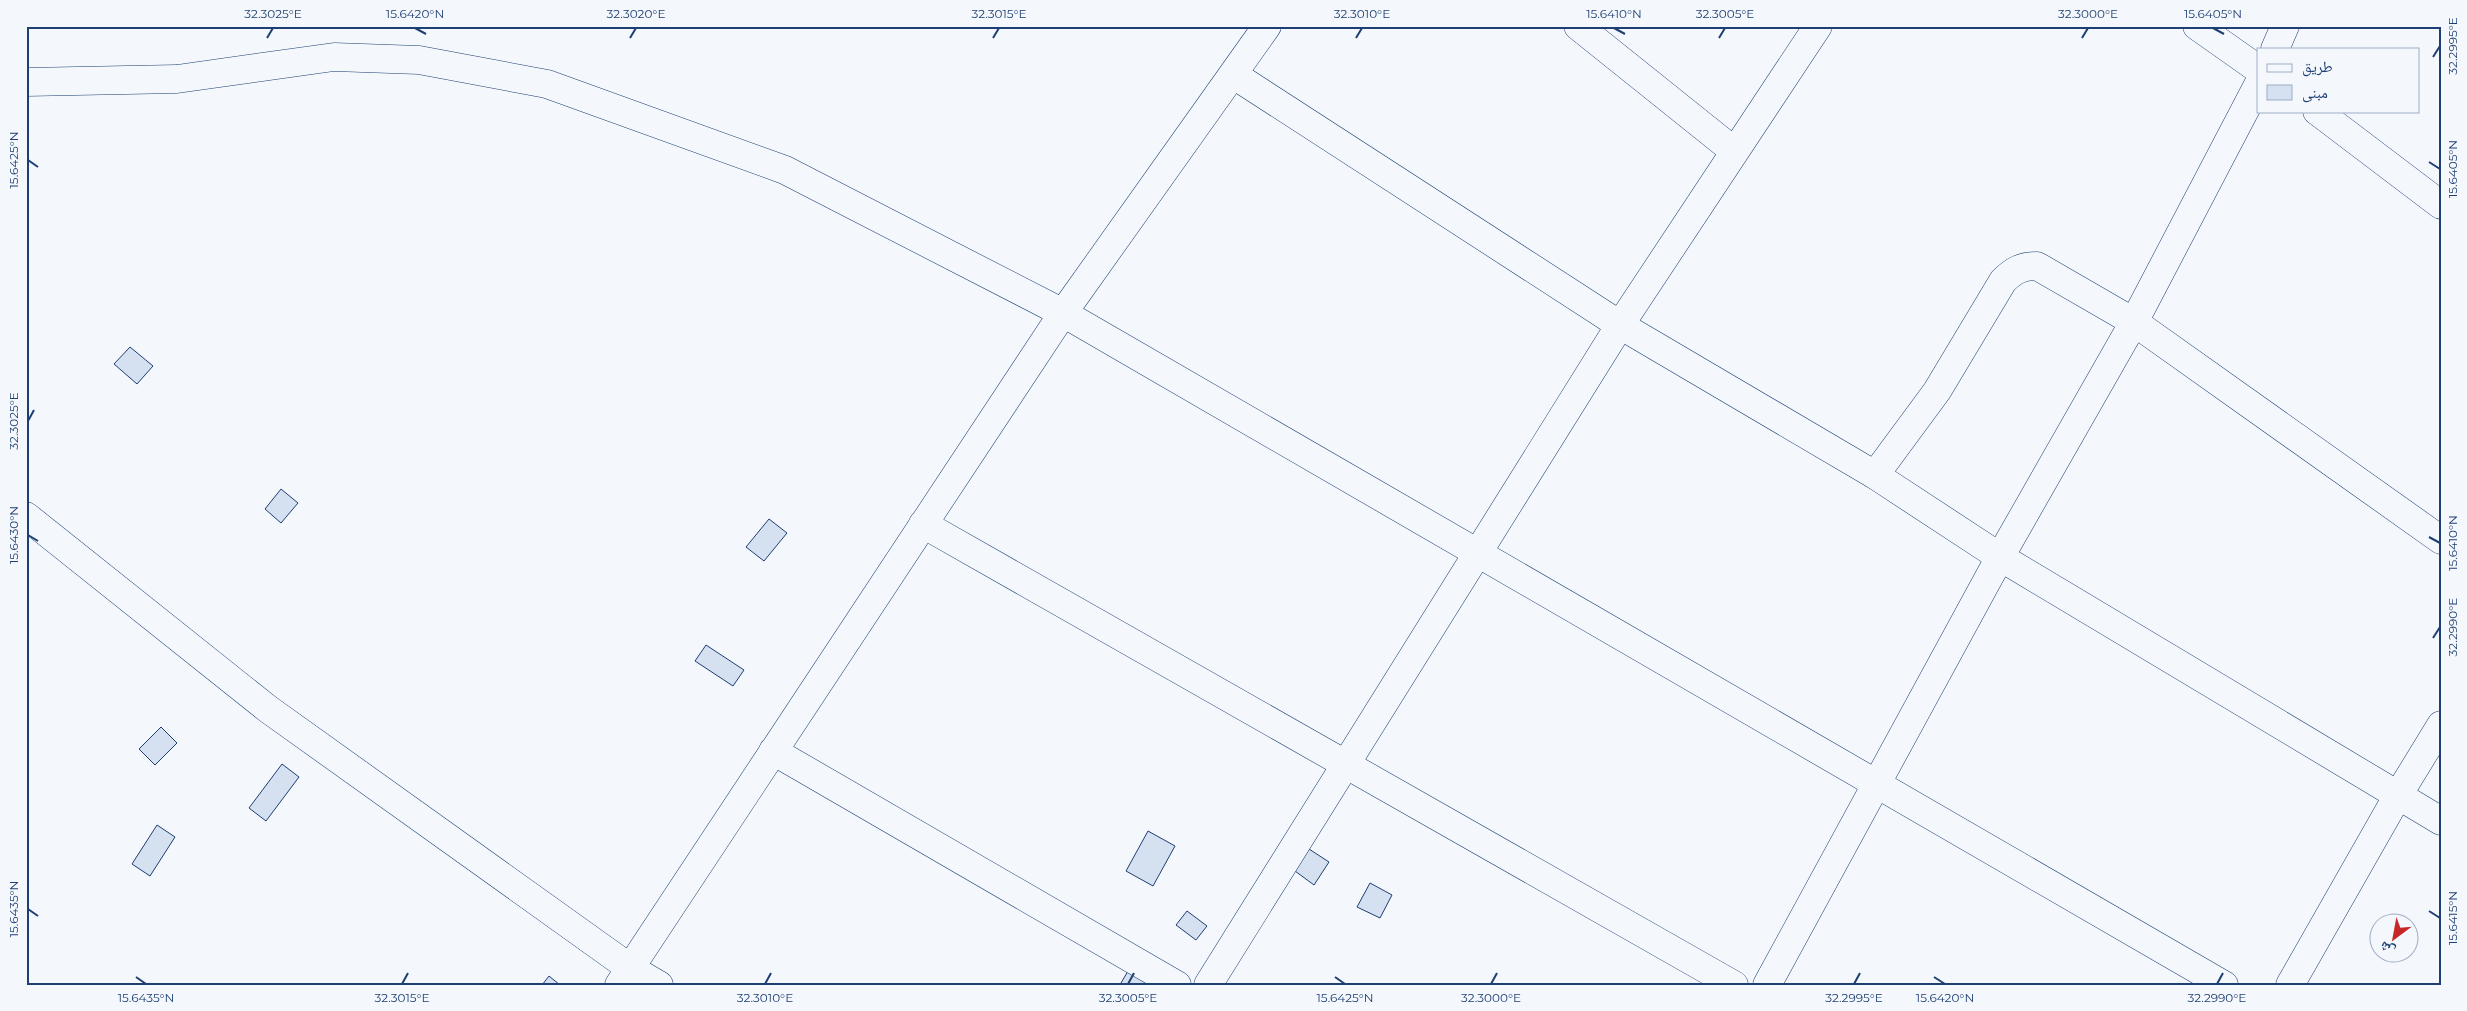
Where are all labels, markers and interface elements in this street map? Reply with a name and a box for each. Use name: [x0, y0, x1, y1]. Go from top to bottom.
text: 32.3025°E: [244, 6, 302, 21]
text: 15.6420°N: [386, 6, 444, 21]
text: 32.3020°E: [607, 6, 665, 21]
text: 32.3015°E: [971, 6, 1027, 21]
text: 32.3010°E: [1334, 6, 1390, 21]
text: 15.6410°N: [1586, 6, 1642, 21]
text: 32.3005°E: [1696, 6, 1754, 21]
text: 32.3000°E: [2058, 6, 2118, 21]
text: 15.6405°N: [2184, 6, 2242, 21]
text: 32.2995°E: [2445, 17, 2460, 75]
legend: [2257, 48, 2420, 112]
text: طريق: [2302, 57, 2333, 77]
text: مبنى: [2302, 83, 2328, 103]
text: 15.6425°N: [6, 132, 21, 188]
text: 15.6405°N: [2445, 140, 2460, 198]
text: 32.3025°E: [6, 392, 21, 450]
text: 15.6430°N: [6, 506, 21, 564]
text: 15.6410°N: [2445, 515, 2460, 571]
text: 32.2990°E: [2445, 598, 2460, 656]
text: 15.6435°N: [6, 881, 21, 937]
text: 15.6415°N: [2445, 891, 2460, 945]
north arrow: [2370, 914, 2420, 964]
text: ش: [2376, 937, 2398, 961]
text: 15.6435°N: [118, 990, 174, 1005]
text: 32.3015°E: [374, 990, 430, 1005]
text: 32.3010°E: [737, 990, 793, 1005]
text: 32.3005°E: [1099, 990, 1157, 1005]
text: 15.6425°N: [1317, 990, 1373, 1005]
text: 32.3000°E: [1461, 990, 1521, 1005]
text: 32.2995°E: [1825, 990, 1883, 1005]
text: 15.6420°N: [1916, 990, 1974, 1005]
text: 32.2990°E: [2188, 990, 2246, 1005]

